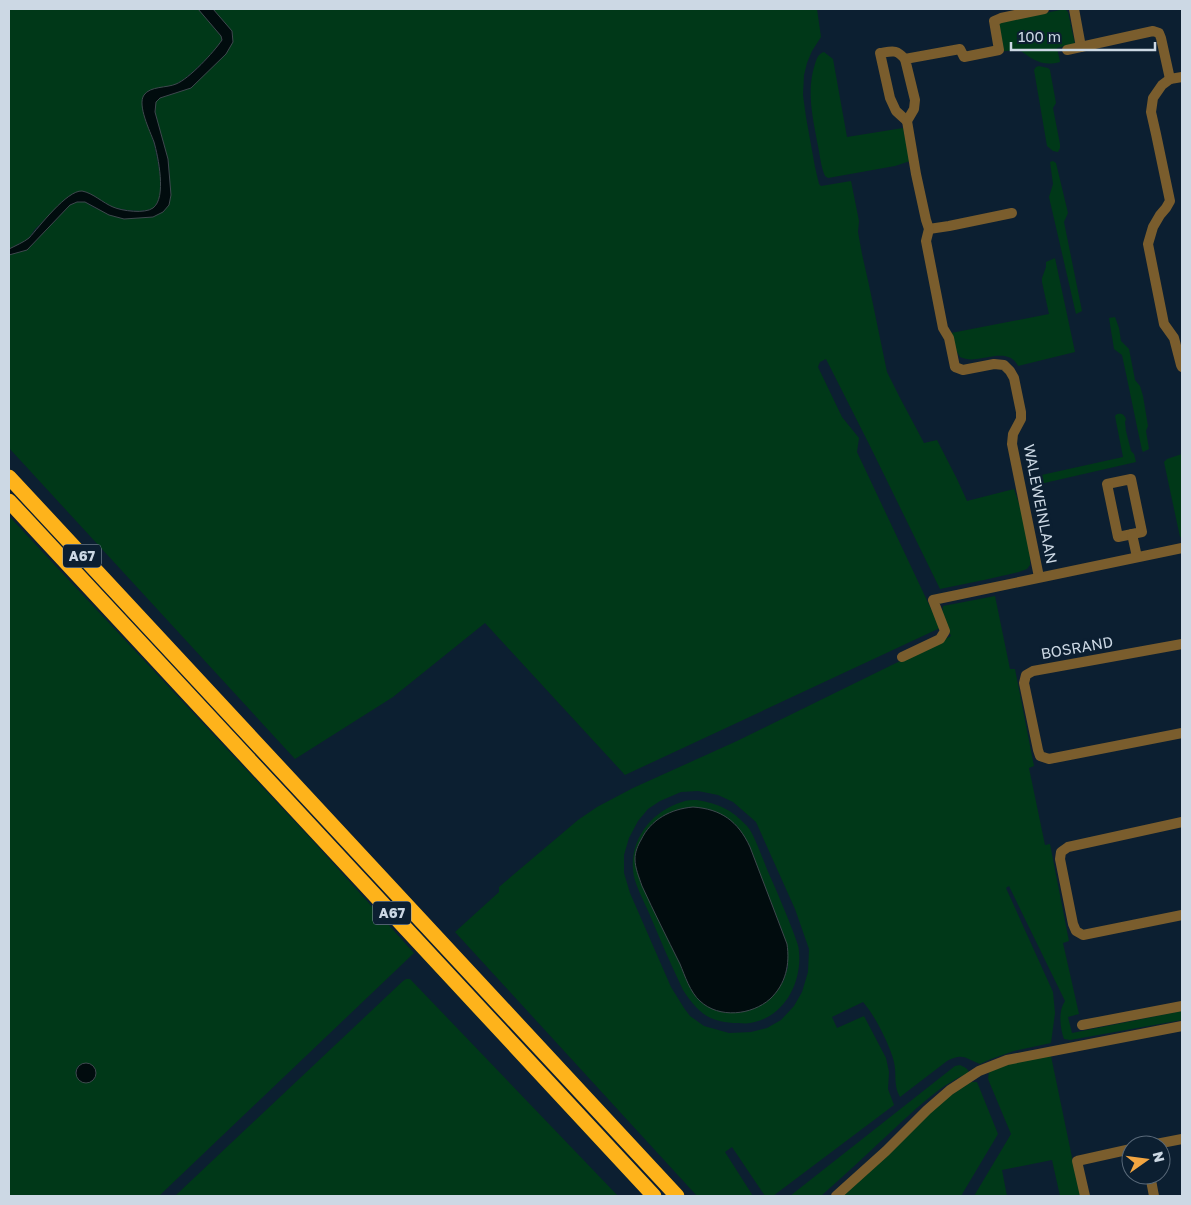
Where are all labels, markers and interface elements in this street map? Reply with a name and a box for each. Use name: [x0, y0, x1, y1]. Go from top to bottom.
scale bar: [1011, 20, 1155, 52]
text: 100 m: [1018, 27, 1061, 45]
street label: WALEWEINLAAN: [1021, 442, 1061, 565]
road number: A67: [63, 544, 101, 568]
street label: BOSRAND: [1039, 632, 1114, 662]
road number: A67: [373, 901, 411, 924]
north arrow: [1121, 1135, 1171, 1185]
text: N: [1150, 1150, 1169, 1164]

